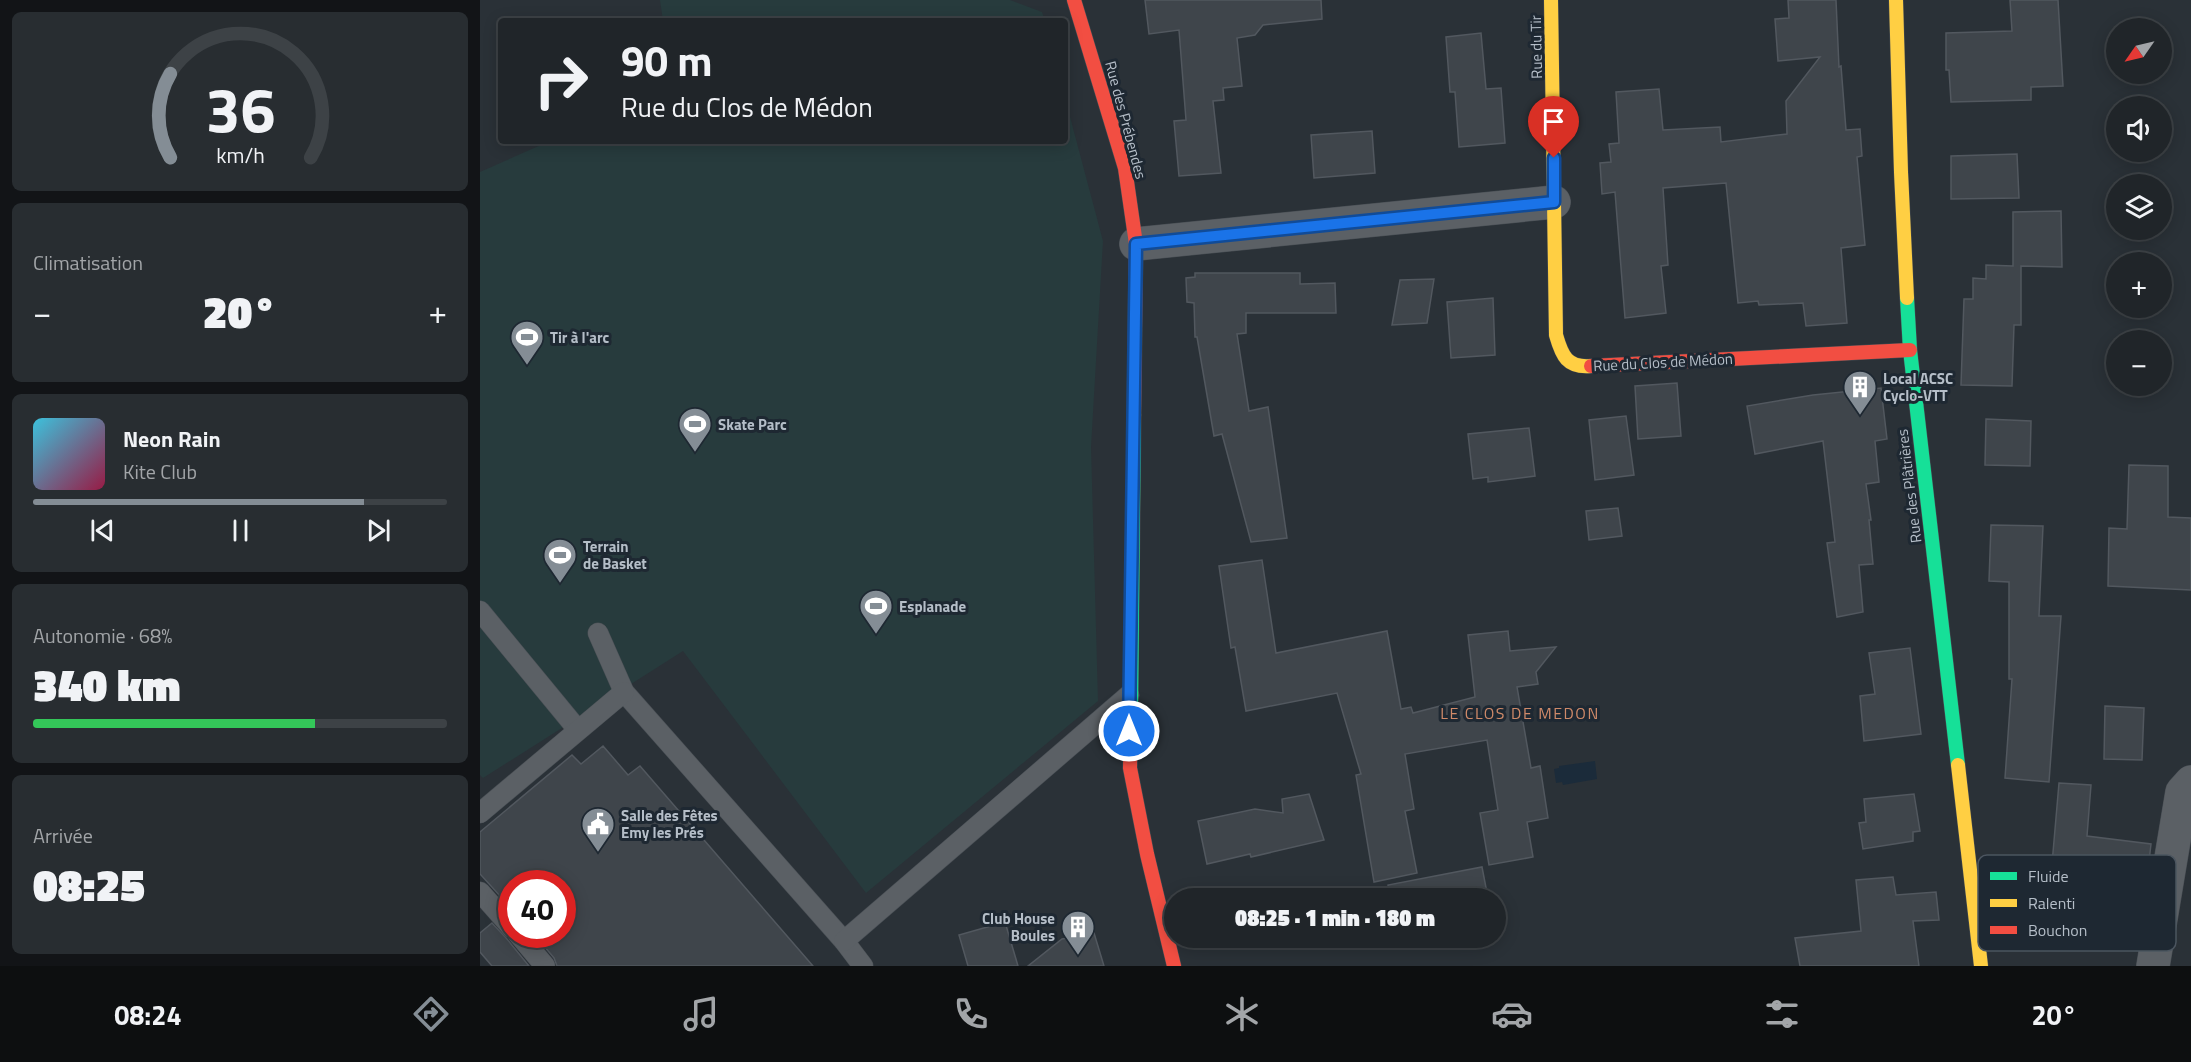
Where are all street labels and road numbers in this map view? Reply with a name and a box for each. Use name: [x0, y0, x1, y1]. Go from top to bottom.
street label: Rue du Tir: [1524, 15, 1548, 79]
street label: Rue des Prébendes: [1099, 58, 1153, 182]
street label: Rue du Clos de Médon: [1593, 347, 1733, 377]
street label: Rue des Plâtrières: [1891, 428, 1927, 544]

